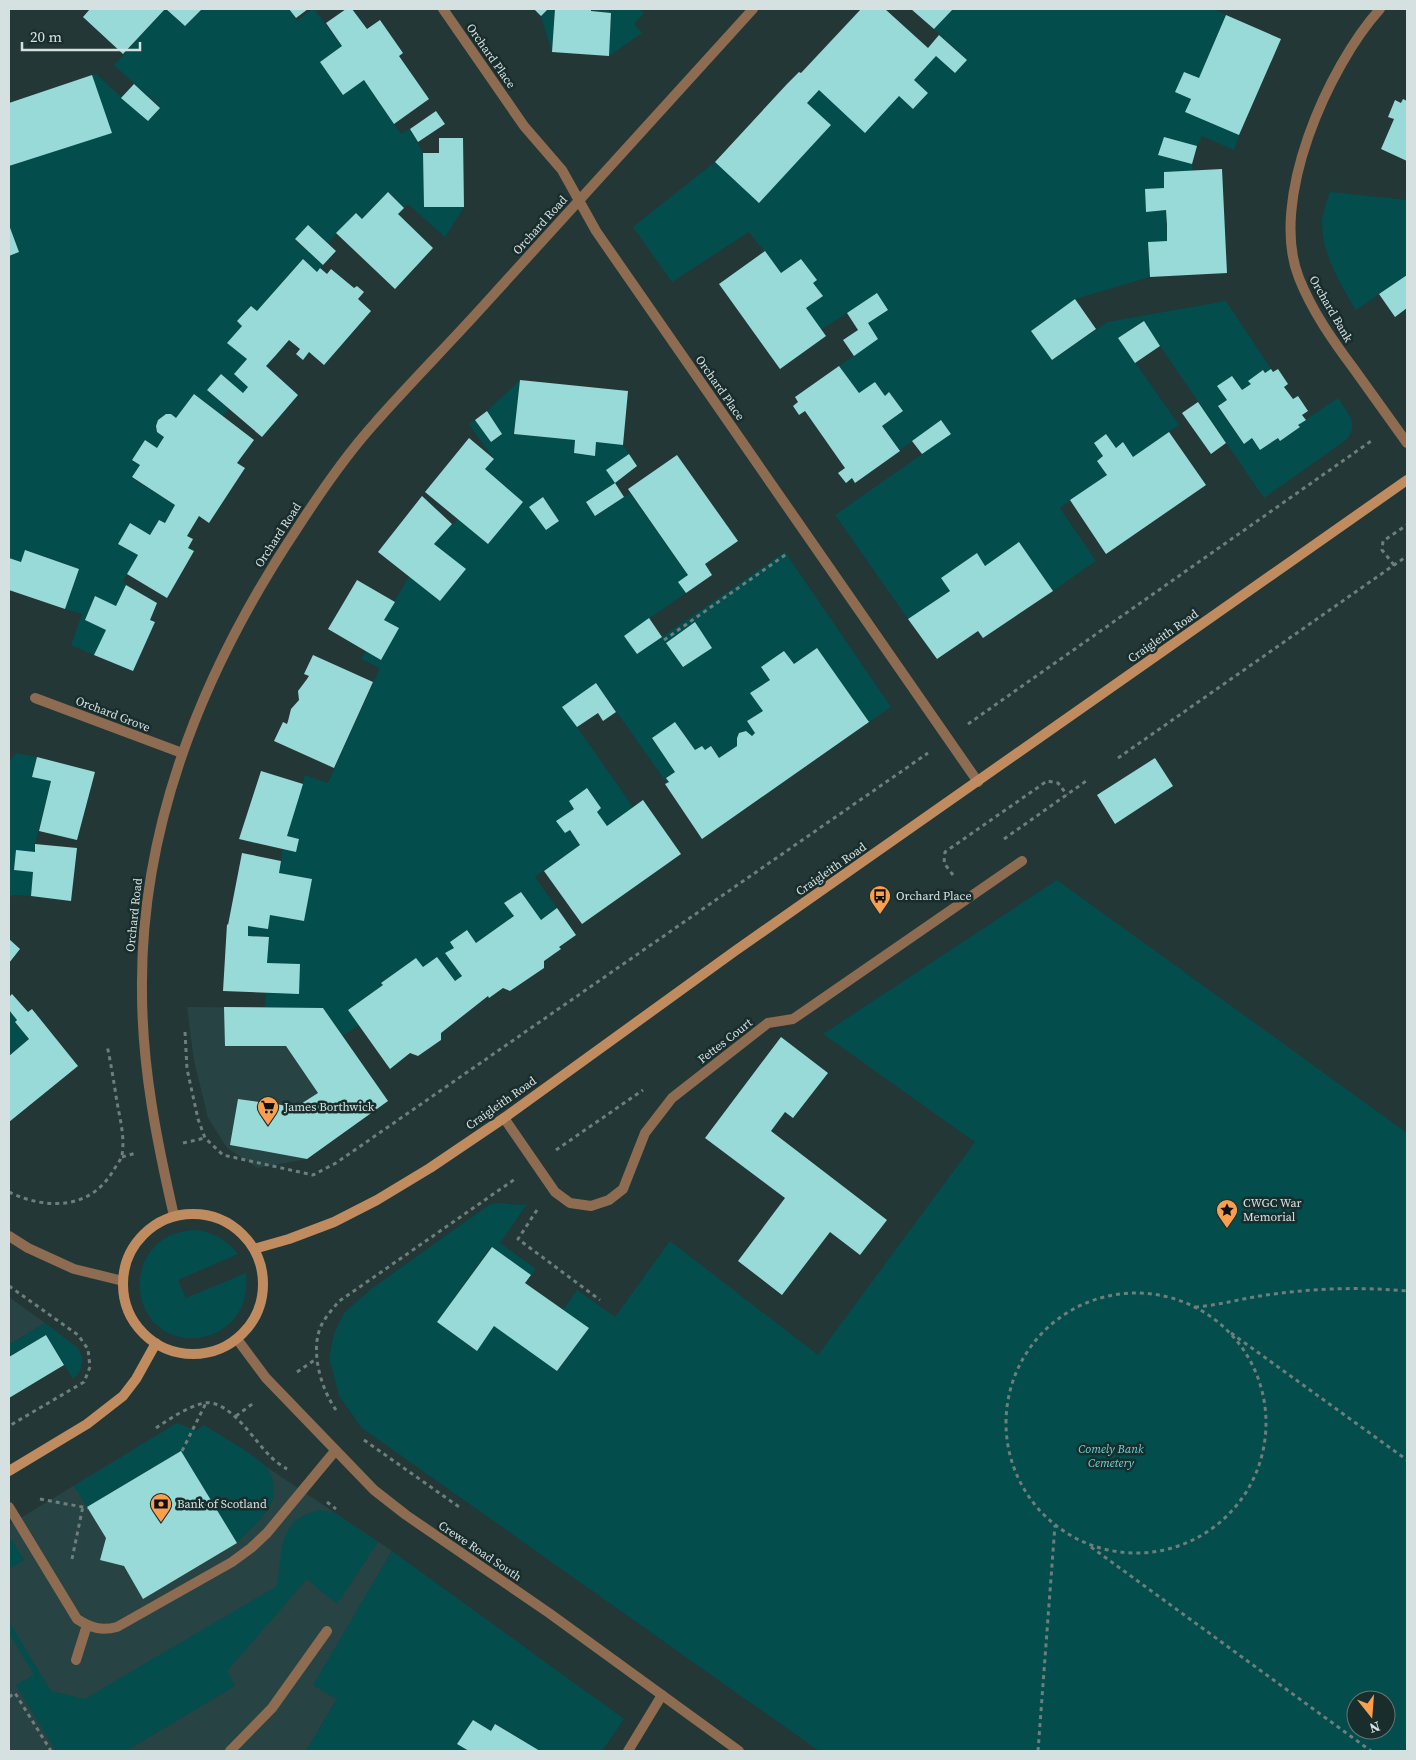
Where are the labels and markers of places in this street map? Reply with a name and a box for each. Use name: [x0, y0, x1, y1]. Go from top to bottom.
bus stop icon: Orchard Place: [868, 884, 892, 915]
place label: Orchard Place: [896, 888, 972, 904]
supermarket icon: James Borthwick: [256, 1095, 280, 1126]
place label: James Borthwick: [283, 1099, 375, 1115]
place label: CWGC War Memorial: [1243, 1195, 1302, 1225]
place icon: CWGC War Memorial: [1215, 1198, 1239, 1229]
bank icon: Bank of Scotland: [149, 1492, 173, 1523]
place label: Bank of Scotland: [177, 1496, 267, 1512]

